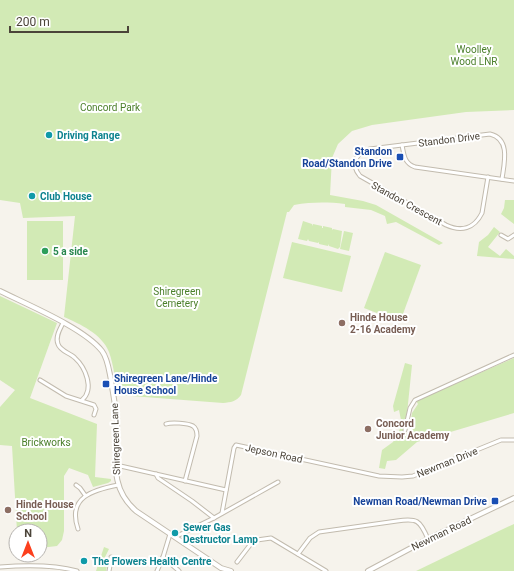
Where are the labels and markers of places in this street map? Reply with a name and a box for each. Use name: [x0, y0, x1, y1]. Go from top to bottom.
marker: Driving Range: [44, 130, 54, 140]
place label: Driving Range: [57, 130, 120, 141]
place label: Standon Road/Standon Drive: [302, 146, 393, 169]
marker: Standon Road/Standon Drive: [395, 152, 405, 162]
marker: Club House: [27, 191, 37, 201]
place label: Club House: [40, 191, 92, 202]
marker: 5 a side: [40, 246, 50, 256]
place label: 5 a side: [53, 246, 88, 257]
place label: Hinde House 2-16 Academy: [350, 312, 417, 335]
marker: Hinde House 2-16 Academy: [337, 318, 347, 328]
place label: Shiregreen Lane/Hinde House School: [114, 373, 218, 396]
marker: Shiregreen Lane/Hinde House School: [101, 379, 111, 389]
place label: Concord Junior Academy: [376, 418, 450, 441]
marker: Concord Junior Academy: [363, 424, 373, 434]
place label: Newman Road/Newman Drive: [353, 496, 488, 507]
marker: Newman Road/Newman Drive: [490, 496, 500, 506]
place label: Hinde House School: [16, 499, 74, 522]
marker: Hinde House School: [3, 505, 13, 515]
place label: Sewer Gas Destructor Lamp: [183, 522, 258, 545]
marker: Sewer Gas Destructor Lamp: [170, 528, 180, 538]
marker: The Flowers Health Centre: [79, 556, 89, 566]
place label: The Flowers Health Centre: [92, 556, 212, 567]

